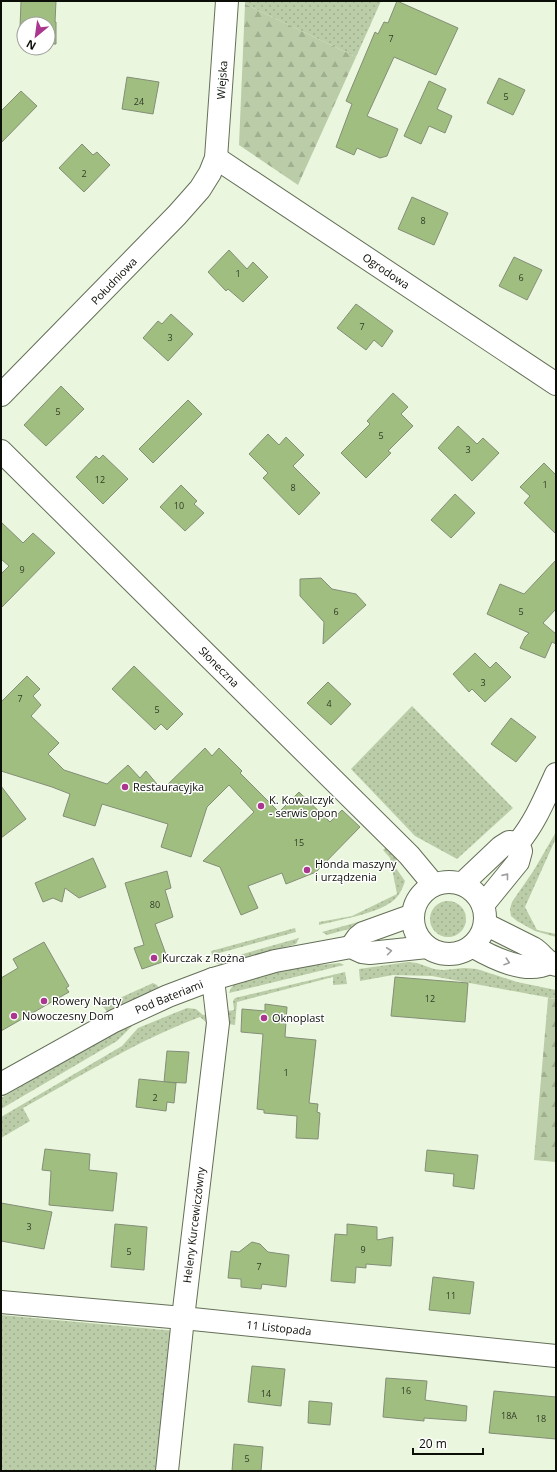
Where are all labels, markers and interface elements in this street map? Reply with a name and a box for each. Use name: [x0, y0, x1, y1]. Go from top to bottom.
north arrow: [16, 16, 56, 56]
house number: 7: [388, 32, 394, 45]
text: N: [23, 36, 38, 54]
street label: Wiejska: [213, 60, 230, 100]
house number: 5: [503, 90, 509, 103]
house number: 24: [134, 95, 144, 108]
house number: 2: [81, 167, 87, 180]
house number: 8: [420, 214, 426, 227]
street label: Ogrodowa: [360, 249, 413, 292]
street label: Południowa: [87, 254, 140, 308]
house number: 1: [235, 267, 241, 280]
house number: 6: [518, 271, 524, 284]
house number: 7: [359, 320, 365, 333]
house number: 3: [167, 331, 173, 344]
house number: 5: [55, 405, 61, 418]
house number: 5: [378, 429, 384, 442]
house number: 3: [465, 443, 471, 456]
house number: 12: [95, 473, 105, 486]
house number: 1: [542, 478, 548, 491]
house number: 8: [290, 481, 296, 494]
house number: 10: [174, 499, 184, 512]
house number: 9: [19, 563, 25, 576]
house number: 6: [333, 605, 339, 618]
house number: 5: [518, 605, 524, 618]
street label: Słoneczna: [196, 643, 243, 690]
house number: 3: [480, 676, 486, 689]
house number: 7: [17, 692, 23, 705]
house number: 4: [326, 697, 332, 710]
house number: 5: [154, 703, 160, 716]
place label: Restauracyjka: [133, 779, 204, 794]
marker: Restauracyjka: [120, 782, 130, 792]
place label: K. Kowalczyk - serwis opon: [269, 792, 337, 820]
marker: K. Kowalczyk - serwis opon: [256, 801, 266, 811]
house number: 15: [294, 836, 304, 849]
place label: Honda maszyny i urządzenia: [315, 856, 397, 884]
marker: Honda maszyny i urządzenia: [302, 865, 312, 875]
one-way arrow: [502, 873, 509, 880]
house number: 80: [150, 898, 160, 911]
one-way arrow: [386, 947, 392, 956]
place label: Kurczak z Rożna: [162, 950, 245, 965]
marker: Kurczak z Rożna: [149, 953, 159, 963]
one-way arrow: [504, 957, 511, 966]
street label: Pod Bateriami: [132, 976, 205, 1017]
house number: 12: [425, 992, 435, 1005]
place label: Rowery Narty: [52, 993, 122, 1008]
marker: Rowery Narty: [39, 996, 49, 1006]
place label: Nowoczesny Dom: [22, 1008, 114, 1023]
place label: Oknoplast: [272, 1010, 325, 1025]
marker: Nowoczesny Dom: [9, 1011, 19, 1021]
marker: Oknoplast: [259, 1013, 269, 1023]
house number: 1: [283, 1066, 289, 1079]
house number: 2: [152, 1091, 158, 1104]
street label: Heleny Kurcewiczówny: [179, 1166, 208, 1284]
house number: 3: [26, 1220, 32, 1233]
house number: 9: [360, 1243, 366, 1256]
house number: 5: [126, 1245, 132, 1258]
house number: 7: [256, 1260, 262, 1273]
house number: 11: [446, 1289, 456, 1302]
street label: 11 Listopada: [246, 1317, 312, 1338]
house number: 16: [401, 1384, 411, 1397]
house number: 14: [261, 1387, 271, 1400]
house number: 18A: [501, 1409, 517, 1422]
house number: 18: [536, 1412, 546, 1425]
scale bar: [413, 1430, 483, 1456]
text: 20 m: [419, 1435, 447, 1452]
house number: 5: [244, 1452, 250, 1465]

